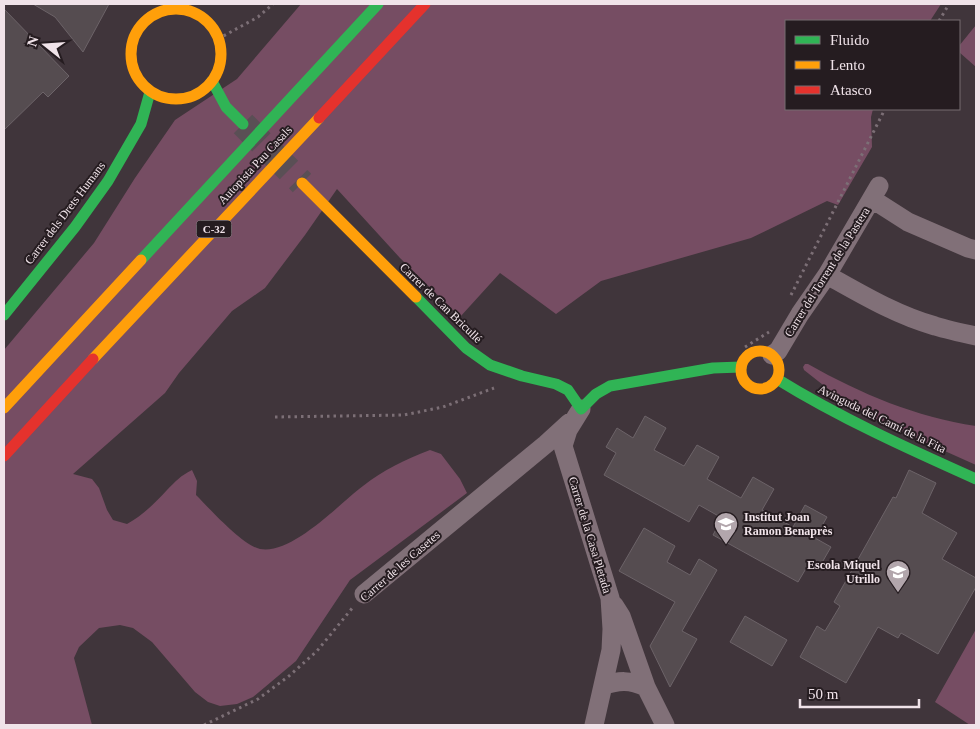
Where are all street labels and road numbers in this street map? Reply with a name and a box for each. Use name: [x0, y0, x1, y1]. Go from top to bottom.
street label: Autopista Pau Casals: [215, 123, 295, 207]
street label: Carrer dels Drets Humans: [22, 159, 108, 267]
street label: Carrer del Torrent de la Pastera: [781, 204, 873, 339]
road number: C-32: [196, 220, 232, 238]
street label: Carrer de Can Bricullé: [397, 260, 485, 346]
street label: Avinguda del Camí de la Fita: [816, 382, 949, 456]
street label: Carrer de la Casa Pletada: [566, 475, 615, 596]
street label: Carrer de les Casetes: [357, 527, 443, 604]

